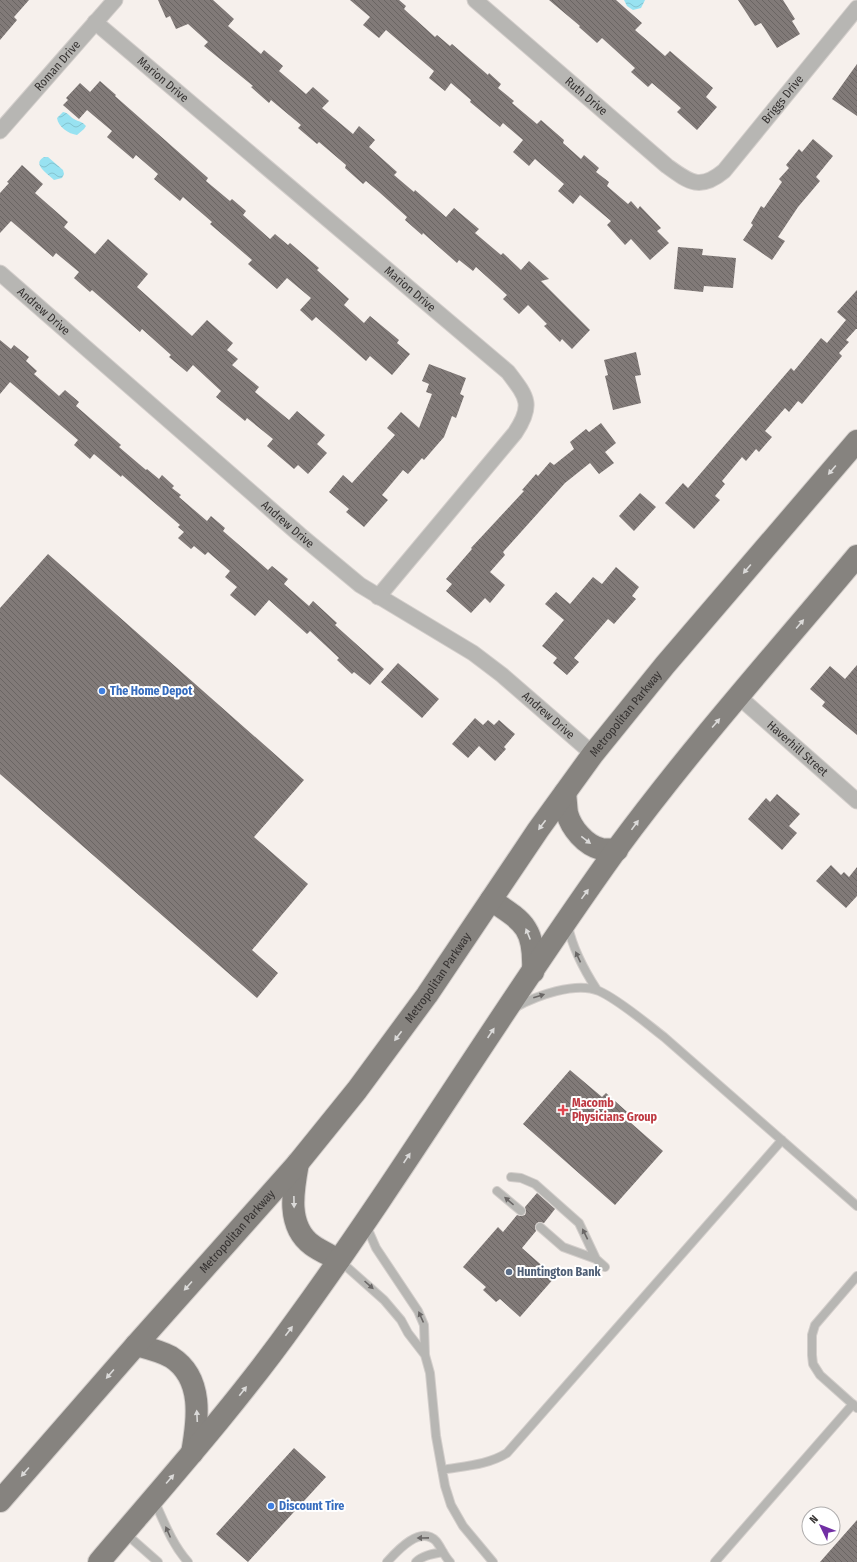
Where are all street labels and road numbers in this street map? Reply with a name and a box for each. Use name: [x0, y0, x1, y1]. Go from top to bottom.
street label: Roman Drive: [32, 37, 83, 94]
street label: Marion Drive: [134, 54, 191, 105]
street label: Briggs Drive: [759, 72, 806, 126]
street label: Ruth Drive: [562, 74, 610, 118]
street label: Marion Drive: [382, 263, 439, 315]
street label: Andrew Drive: [15, 284, 73, 338]
street label: Andrew Drive: [259, 498, 317, 551]
street label: Metropolitan Parkway: [587, 667, 665, 760]
street label: Andrew Drive: [519, 689, 577, 742]
street label: Haverhill Street: [764, 718, 831, 779]
street label: Metropolitan Parkway: [402, 929, 474, 1026]
street label: Metropolitan Parkway: [196, 1187, 278, 1276]

